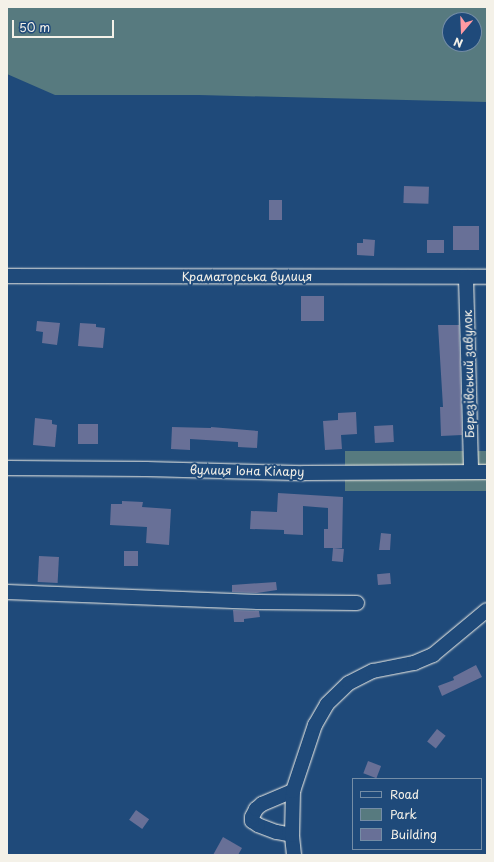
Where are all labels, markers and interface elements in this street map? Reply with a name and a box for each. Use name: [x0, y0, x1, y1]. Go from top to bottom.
scale bar: [14, 12, 116, 38]
north arrow: [442, 12, 482, 52]
text: 50 m: [19, 18, 50, 36]
text: N: [451, 33, 465, 52]
street label: Краматорська вулиця: [181, 270, 313, 284]
street label: Березівський завулок: [461, 309, 477, 439]
street label: вулиця Іона Кілару: [190, 463, 304, 479]
legend: [352, 778, 482, 850]
text: Road: [390, 785, 419, 803]
text: Park: [390, 805, 417, 823]
text: Building: [390, 825, 437, 843]

